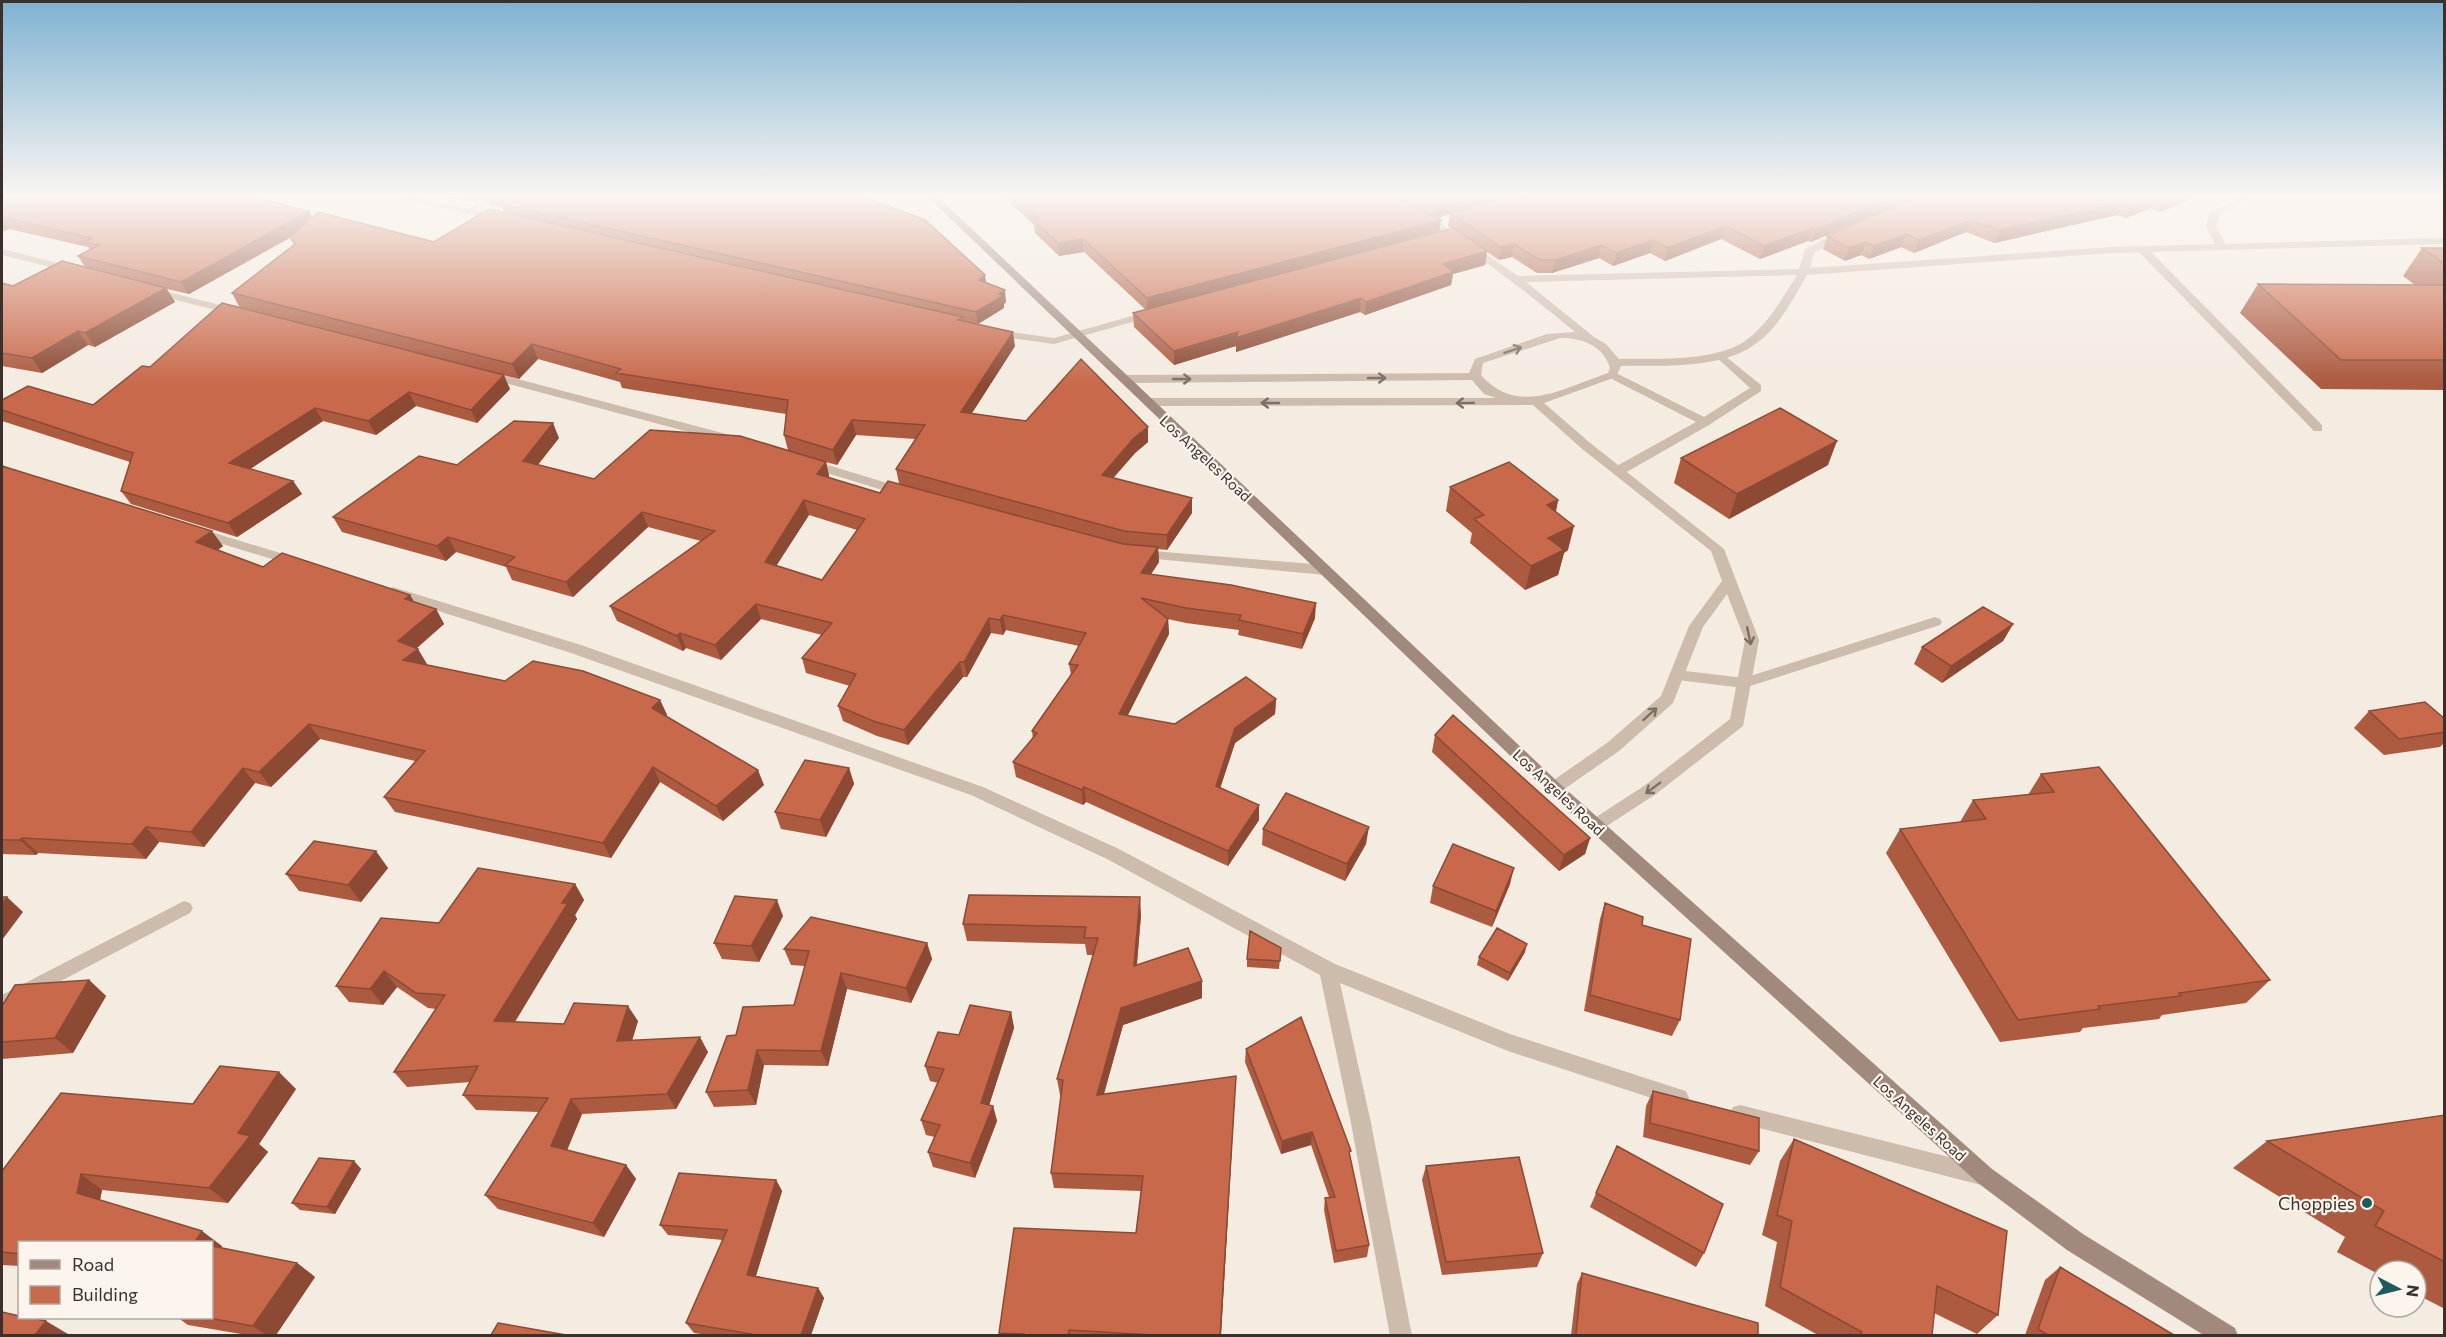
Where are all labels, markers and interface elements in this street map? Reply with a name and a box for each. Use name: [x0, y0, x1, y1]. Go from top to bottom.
one-way arrow: [1503, 344, 1522, 355]
one-way arrow: [1367, 372, 1387, 384]
one-way arrow: [1172, 373, 1192, 385]
one-way arrow: [1260, 397, 1280, 409]
one-way arrow: [1455, 397, 1475, 409]
street label: Los Angeles Road: [1157, 411, 1255, 505]
one-way arrow: [1744, 626, 1755, 645]
one-way arrow: [1642, 708, 1657, 722]
street label: Los Angeles Road: [1510, 745, 1608, 839]
one-way arrow: [1645, 782, 1661, 794]
street label: Los Angeles Road: [1870, 1072, 1970, 1164]
place label: Choppies: [2278, 1192, 2355, 1214]
marker: Choppies: [2360, 1196, 2374, 1210]
legend: [18, 1241, 213, 1319]
text: Road: [72, 1253, 114, 1275]
north arrow: [2368, 1259, 2428, 1319]
text: Building: [72, 1283, 138, 1305]
text: N: [2403, 1284, 2424, 1298]

